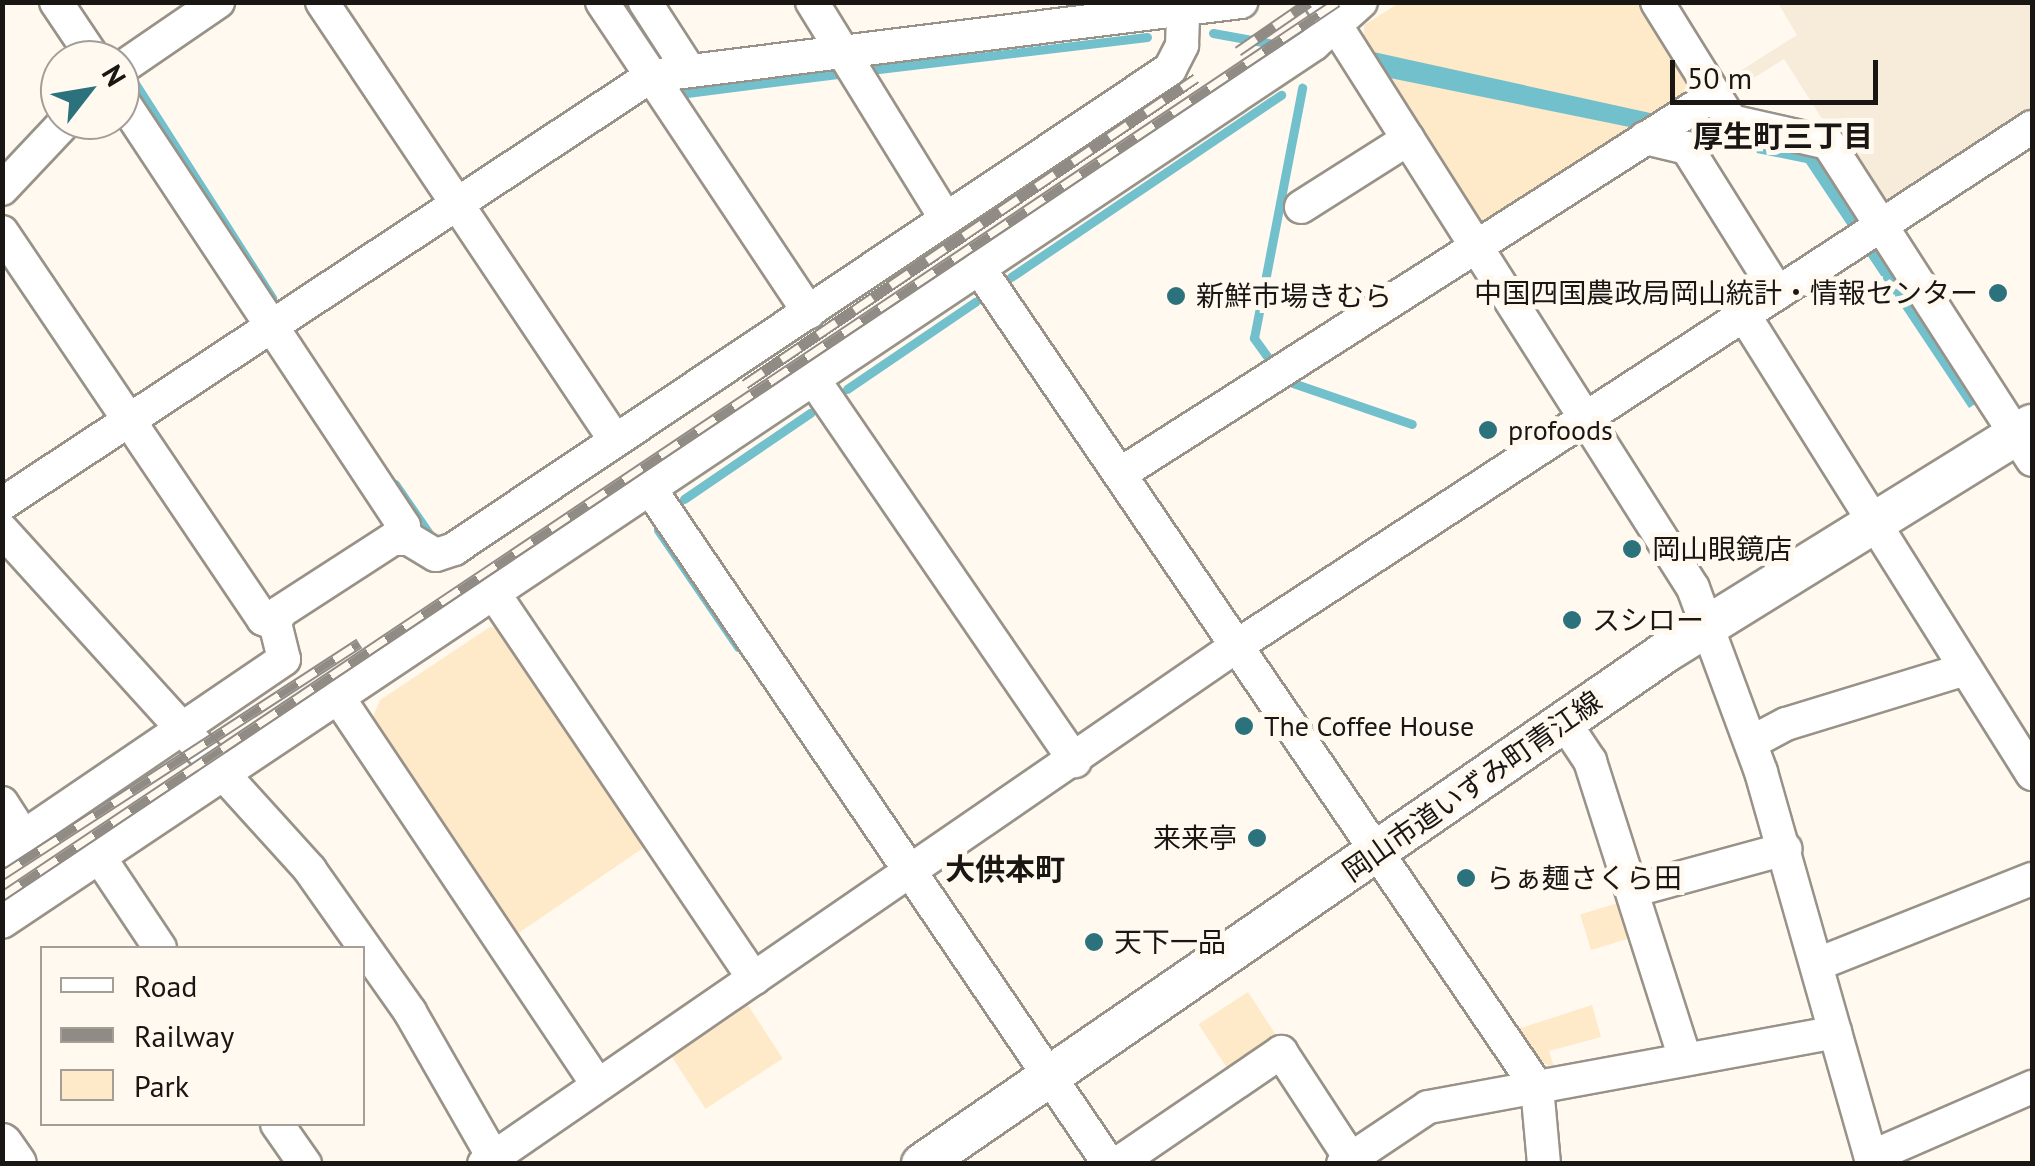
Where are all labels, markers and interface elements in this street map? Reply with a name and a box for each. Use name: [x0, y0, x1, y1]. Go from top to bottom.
north arrow: [40, 40, 140, 140]
scale bar: [1675, 40, 1882, 102]
text: N: [94, 58, 135, 93]
text: 50 m: [1687, 58, 1752, 97]
district label: 厚生町三丁目: [1693, 118, 1873, 154]
place label: 中国四国農政局岡山統計・情報センター: [1474, 276, 1978, 310]
place label: 新鮮市場きむら: [1196, 279, 1392, 313]
marker: 中国四国農政局岡山統計・情報センター: [1987, 282, 2009, 304]
marker: 新鮮市場きむら: [1165, 285, 1187, 307]
place label: profoods: [1508, 413, 1613, 447]
marker: profoods: [1477, 419, 1499, 441]
place label: 岡山眼鏡店: [1652, 532, 1792, 566]
marker: 岡山眼鏡店: [1621, 538, 1643, 560]
place label: スシロー: [1592, 603, 1704, 637]
marker: スシロー: [1561, 609, 1583, 631]
street label: 岡山市道いずみ町青江線: [1336, 684, 1608, 888]
place label: The Coffee House: [1264, 709, 1474, 743]
marker: The Coffee House: [1233, 715, 1255, 737]
place label: 来来亭: [1153, 821, 1237, 855]
marker: 来来亭: [1246, 827, 1268, 849]
district label: 大供本町: [945, 851, 1065, 887]
place label: らぁ麺さくら田: [1486, 861, 1682, 895]
marker: らぁ麺さくら田: [1455, 867, 1477, 889]
place label: 天下一品: [1114, 925, 1226, 959]
marker: 天下一品: [1083, 931, 1105, 953]
legend: [40, 946, 365, 1126]
text: Road: [134, 966, 198, 1005]
text: Railway: [134, 1016, 234, 1055]
text: Park: [134, 1066, 189, 1105]

